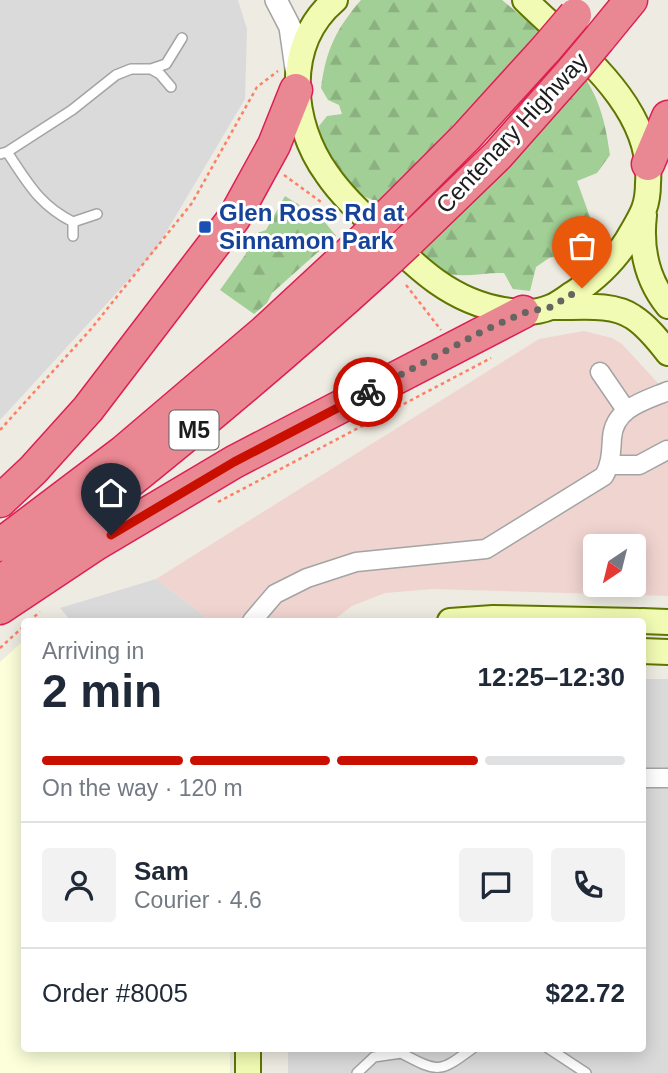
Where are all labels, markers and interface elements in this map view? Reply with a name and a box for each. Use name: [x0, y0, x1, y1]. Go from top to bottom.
street label: Centenary Highway: [430, 47, 593, 218]
place label: Glen Ross Rd at Sinnamon Park: [219, 199, 404, 254]
pin: [552, 216, 612, 288]
marker: Glen Ross Rd at Sinnamon Park: [197, 219, 213, 235]
icon: bag: [563, 227, 601, 265]
courier: [333, 357, 403, 427]
icon: bike: [349, 373, 387, 411]
road number: M5: [170, 410, 218, 450]
pin: [81, 463, 141, 535]
icon: home: [92, 474, 130, 512]
north arrow: [583, 534, 646, 597]
map controls: [583, 534, 646, 597]
text: Arriving in: [42, 638, 144, 664]
text: 12:25–12:30: [478, 662, 625, 692]
text: 2 min: [42, 665, 162, 717]
text: On the way · 120 m: [42, 775, 243, 801]
button: person: [42, 848, 116, 922]
button: chat: [459, 848, 533, 922]
button: phone: [551, 848, 625, 922]
text: Sam: [134, 856, 189, 886]
text: Courier · 4.6: [134, 887, 262, 913]
text: Order #8005: [42, 978, 188, 1008]
text: $22.72: [545, 978, 625, 1008]

